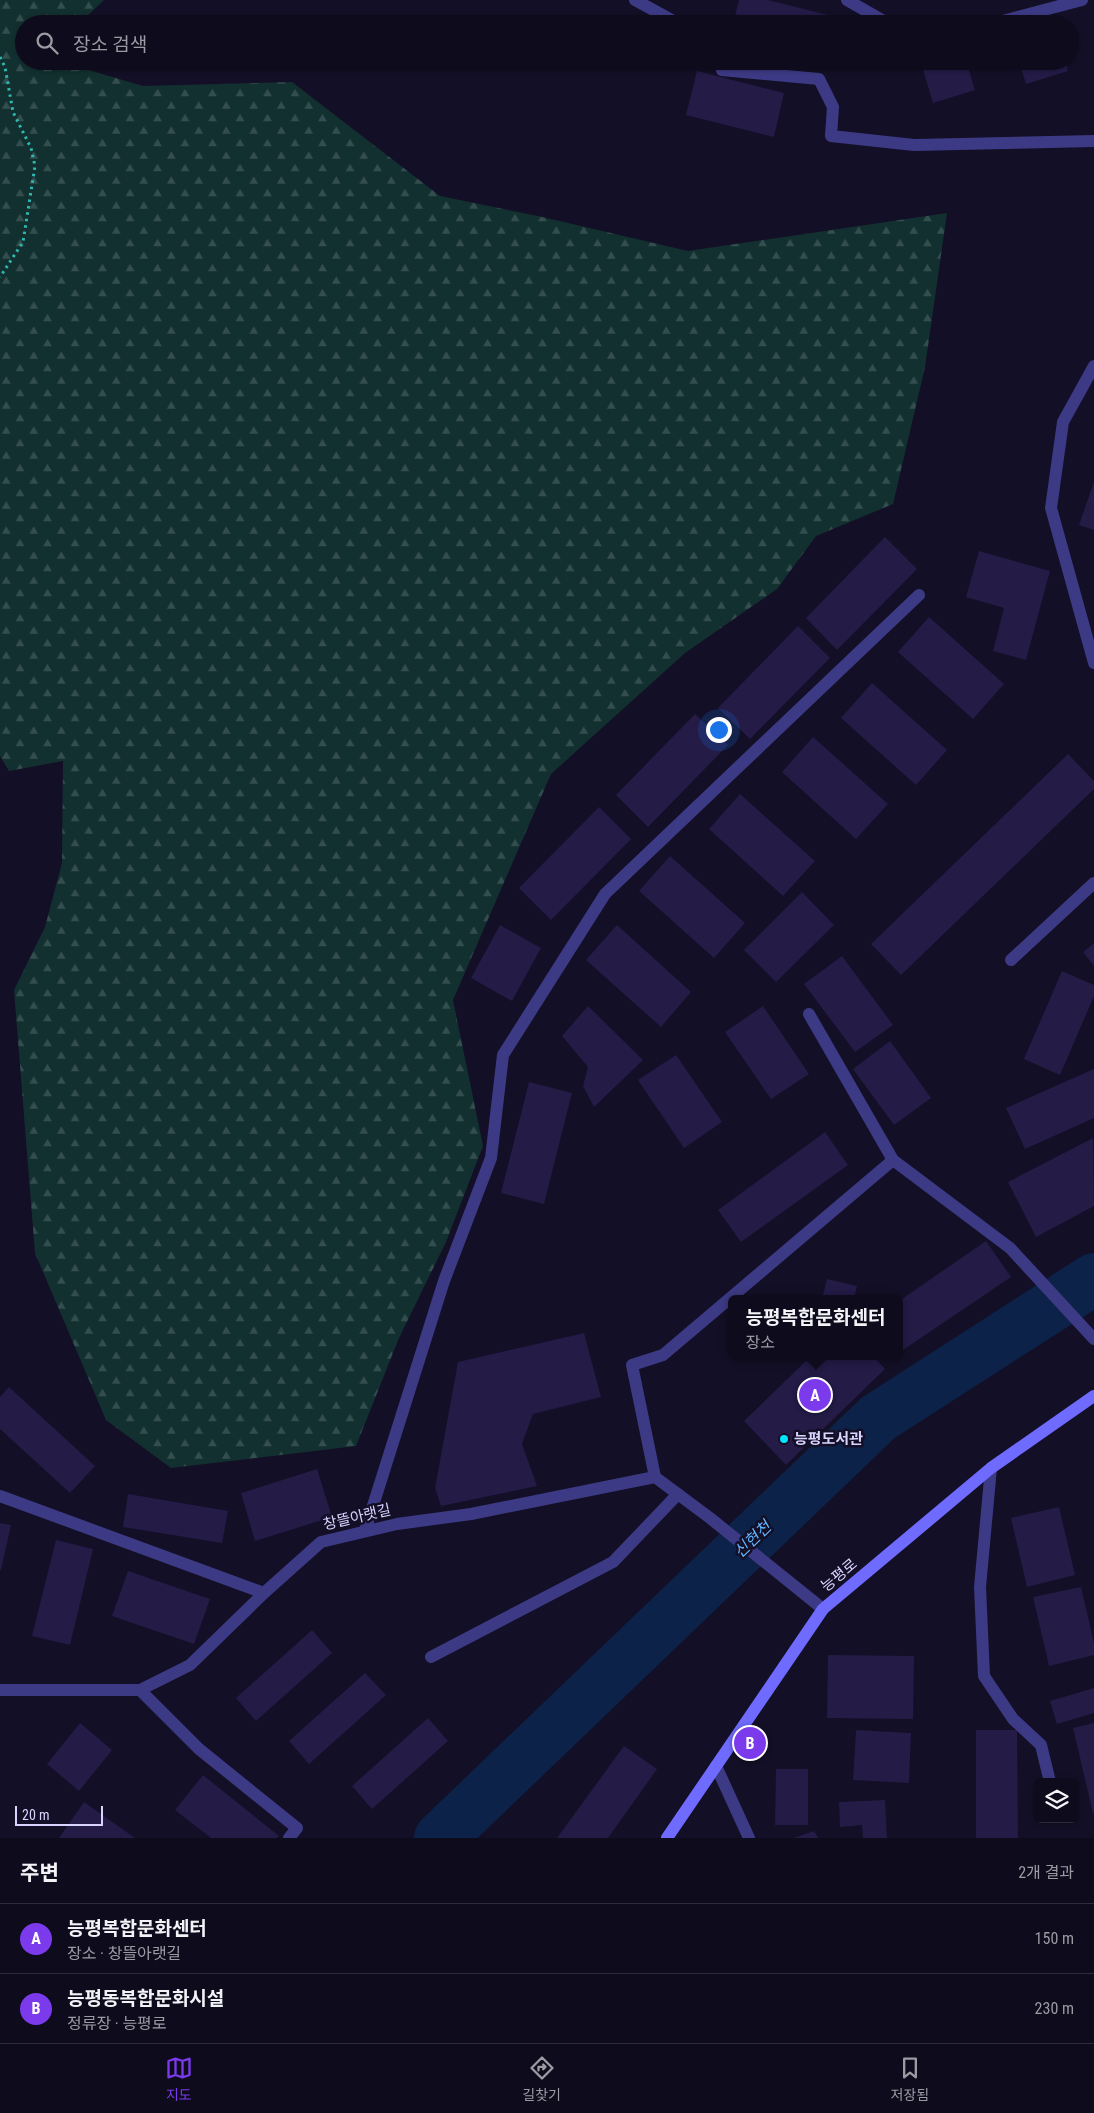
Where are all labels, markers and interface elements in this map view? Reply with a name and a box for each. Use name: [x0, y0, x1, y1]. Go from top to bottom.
search box: [15, 15, 1079, 70]
icon: search: [33, 29, 61, 57]
text: 장소 검색: [73, 33, 147, 56]
your location: [706, 717, 732, 743]
popup: [728, 1295, 903, 1360]
text: 능평복합문화센터: [746, 1306, 885, 1329]
text: 장소: [746, 1333, 775, 1352]
pin: A: [799, 1376, 831, 1414]
place label: 능평도서관: [794, 1430, 863, 1448]
marker: 능평도서관: [778, 1433, 790, 1445]
street label: 창뜰아랫길: [321, 1500, 393, 1534]
water label: 신현천: [730, 1516, 776, 1562]
street label: 능평로: [817, 1555, 861, 1595]
pin: B: [734, 1724, 766, 1762]
map controls: [1034, 1778, 1079, 1823]
button: layers: [1034, 1778, 1079, 1823]
scale bar: [15, 1803, 102, 1826]
text: 20 m: [22, 1807, 50, 1823]
text: 주변: [20, 1861, 59, 1885]
text: 2개 결과: [1018, 1863, 1074, 1882]
text: 능평복합문화센터: [67, 1917, 207, 1940]
text: A: [31, 1929, 41, 1948]
text: 150 m: [1035, 1929, 1074, 1948]
text: 장소 · 창뜰아랫길: [67, 1944, 181, 1963]
text: 능평동복합문화시설: [67, 1987, 224, 2010]
text: B: [32, 1999, 40, 2018]
text: 230 m: [1035, 1999, 1074, 2018]
text: 정류장 · 능평로: [67, 2014, 167, 2033]
tab: 지도: [165, 2054, 193, 2104]
tab: 길찾기: [522, 2054, 561, 2104]
tab: 저장됨: [891, 2054, 929, 2104]

